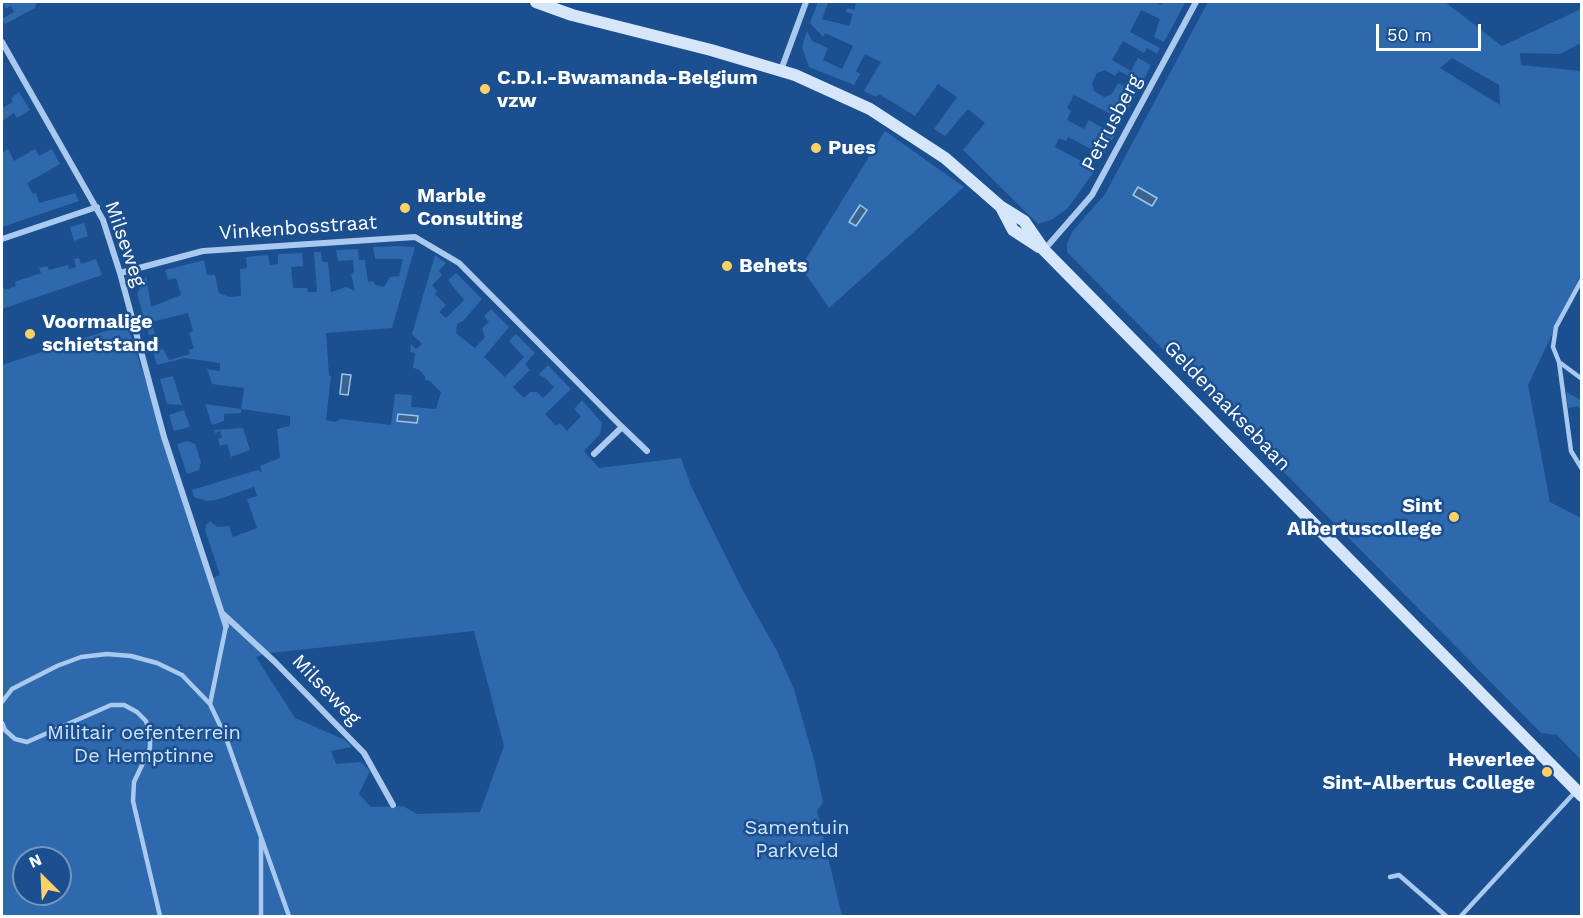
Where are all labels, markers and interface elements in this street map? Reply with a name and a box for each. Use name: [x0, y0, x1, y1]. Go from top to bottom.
scale bar: [1379, 12, 1484, 50]
text: 50 m: [1387, 24, 1432, 45]
place label: C.D.I.-Bwamanda-Belgium vzw: [497, 66, 758, 113]
street label: Petrusberg: [1077, 71, 1147, 175]
marker: C.D.I.-Bwamanda-Belgium vzw: [478, 82, 492, 96]
place label: Pues: [828, 136, 876, 160]
marker: Pues: [809, 141, 823, 155]
place label: Marble Consulting: [417, 184, 522, 231]
street label: Milseweg: [99, 198, 151, 290]
marker: Marble Consulting: [398, 201, 412, 215]
street label: Vinkenbosstraat: [218, 211, 378, 245]
place label: Behets: [739, 254, 808, 278]
marker: Behets: [720, 259, 734, 273]
place label: Voormalige schietstand: [42, 310, 158, 357]
marker: Voormalige schietstand: [23, 327, 37, 341]
street label: Geldenaaksebaan: [1159, 336, 1295, 476]
place label: Sint Albertuscollege: [1287, 494, 1442, 541]
marker: Sint Albertuscollege: [1447, 510, 1461, 524]
street label: Milseweg: [286, 650, 366, 730]
park label: Militair oefenterrein De Hemptinne: [47, 721, 241, 768]
place label: Heverlee Sint-Albertus College: [1322, 748, 1535, 795]
marker: Heverlee Sint-Albertus College: [1540, 765, 1554, 779]
park label: Samentuin Parkveld: [744, 816, 850, 863]
north arrow: [12, 846, 72, 906]
text: N: [26, 850, 45, 872]

